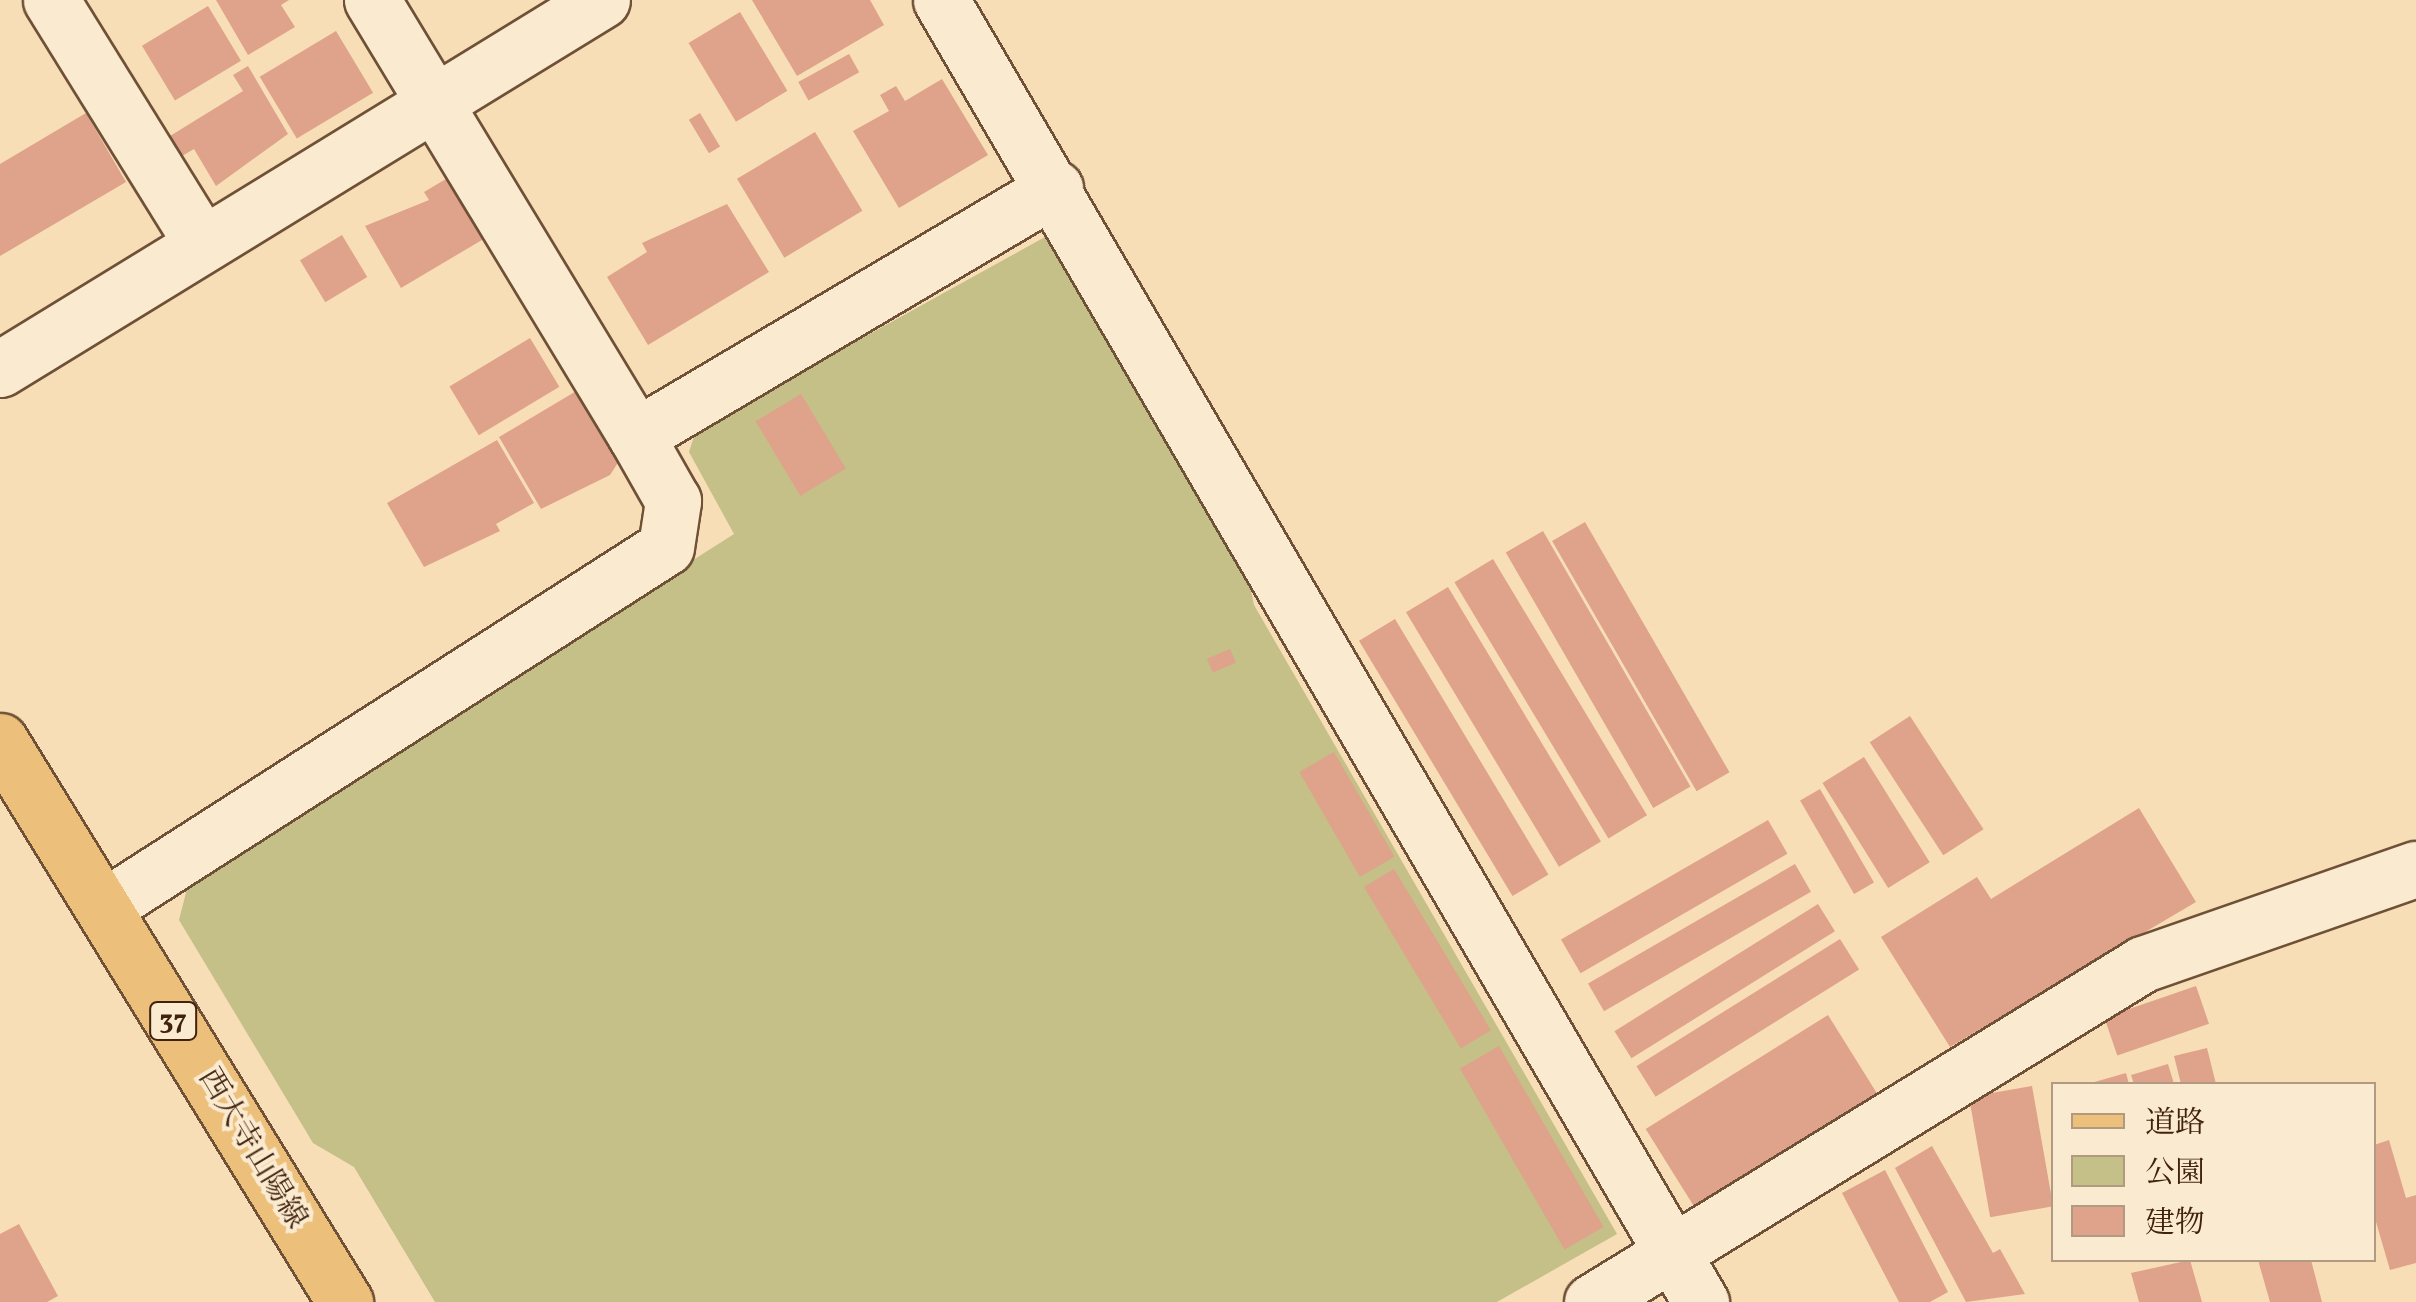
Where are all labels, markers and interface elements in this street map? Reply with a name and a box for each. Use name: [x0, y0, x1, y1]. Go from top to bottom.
road number: 37: [148, 998, 198, 1044]
street label: 西大寺山陽線: [190, 1063, 314, 1235]
legend: [2051, 1082, 2376, 1262]
text: 道路: [2145, 1103, 2205, 1145]
text: 公園: [2145, 1153, 2205, 1195]
text: 建物: [2145, 1203, 2205, 1245]

